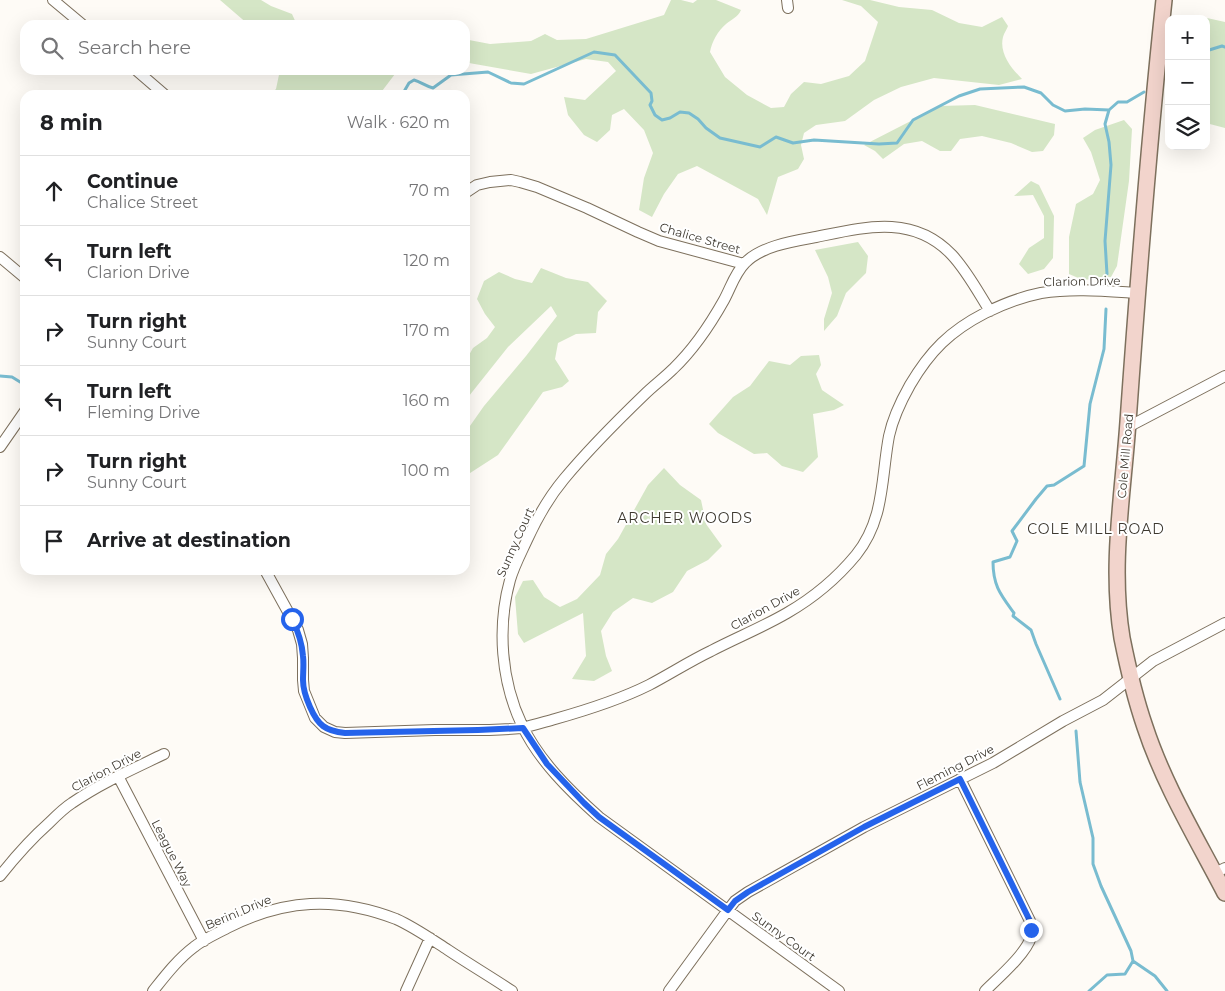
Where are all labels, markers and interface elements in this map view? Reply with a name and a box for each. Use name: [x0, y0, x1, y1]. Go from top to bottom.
map controls: [1165, 15, 1210, 150]
button: +: [1165, 15, 1210, 60]
search box: [20, 20, 470, 75]
icon: search: [38, 34, 66, 62]
text: Search here: [78, 36, 191, 59]
button: −: [1165, 60, 1210, 105]
button: layers: [1165, 105, 1210, 150]
text: 8 min: [40, 110, 103, 135]
text: Walk · 620 m: [347, 113, 450, 132]
text: Continue: [87, 170, 178, 193]
icon: ahead: [40, 177, 68, 205]
text: 70 m: [409, 181, 450, 200]
text: Chalice Street: [87, 193, 198, 212]
street label: Chalice Street: [658, 219, 742, 257]
text: Turn left: [87, 240, 172, 263]
icon: left: [40, 247, 68, 275]
text: 120 m: [403, 251, 450, 270]
text: Clarion Drive: [87, 263, 190, 282]
street label: Clarion Drive: [1043, 273, 1121, 289]
text: Turn right: [87, 310, 187, 333]
icon: right: [40, 317, 68, 345]
text: 170 m: [403, 321, 450, 340]
text: Sunny Court: [87, 333, 187, 352]
text: Turn left: [87, 380, 172, 403]
icon: left: [40, 387, 68, 415]
text: 160 m: [403, 391, 450, 410]
text: Fleming Drive: [87, 403, 200, 422]
street label: Cole Mill Road: [1114, 413, 1136, 499]
text: Turn right: [87, 450, 187, 473]
icon: right: [40, 457, 68, 485]
text: 100 m: [402, 461, 450, 480]
text: Sunny Court: [87, 473, 187, 492]
street label: Sunny Court: [493, 505, 537, 579]
district label: ARCHER WOODS: [617, 509, 753, 527]
district label: COLE MILL ROAD: [1027, 520, 1165, 538]
icon: arrive: [40, 527, 68, 555]
text: Arrive at destination: [87, 529, 291, 552]
street label: Clarion Drive: [728, 583, 802, 633]
route start: [281, 608, 304, 631]
street label: Fleming Drive: [914, 741, 996, 793]
street label: Clarion Drive: [68, 745, 144, 795]
street label: League Way: [149, 817, 196, 890]
street label: Berini Drive: [203, 891, 273, 933]
street label: Sunny Court: [749, 908, 819, 964]
route end: [1020, 919, 1043, 942]

